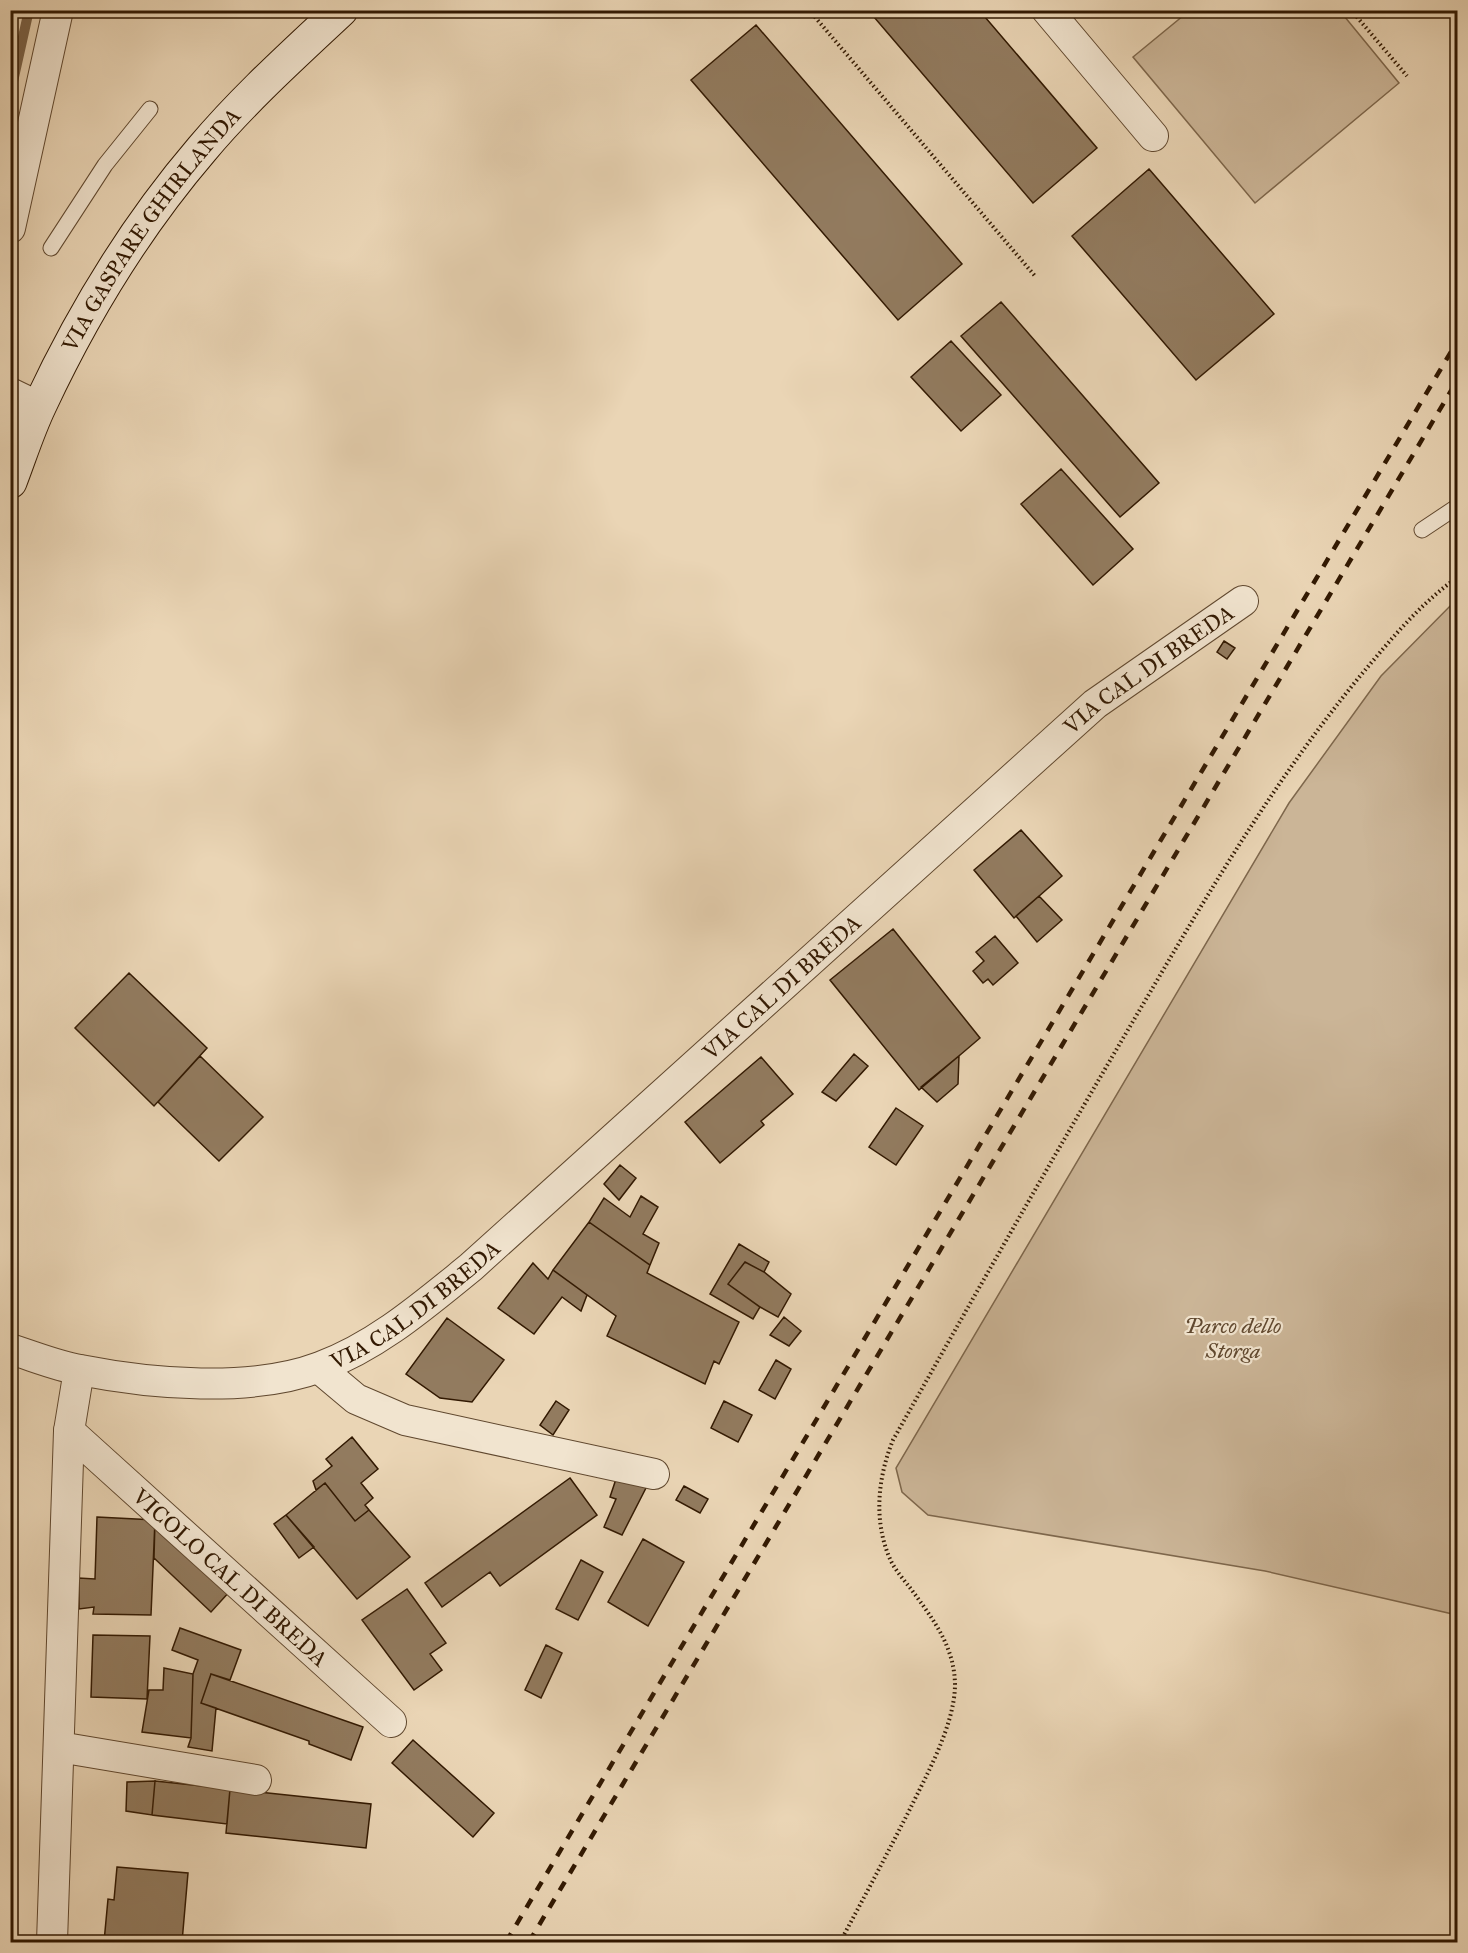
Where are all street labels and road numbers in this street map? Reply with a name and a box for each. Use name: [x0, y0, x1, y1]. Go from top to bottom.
street label: VIA GASPARE GHIRLANDA: [55, 102, 246, 357]
street label: VIA CAL DI BREDA: [1057, 598, 1239, 740]
street label: VIA CAL DI BREDA: [696, 908, 866, 1066]
street label: VIA CAL DI BREDA: [325, 1234, 506, 1375]
street label: VICOLO CAL DI BREDA: [127, 1482, 334, 1672]

